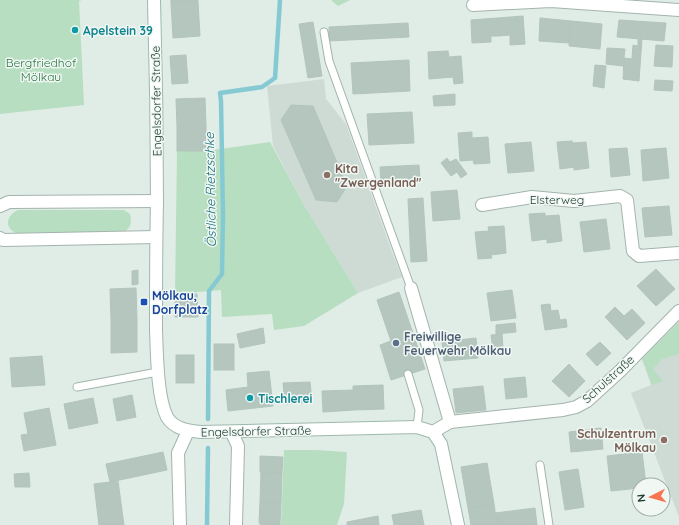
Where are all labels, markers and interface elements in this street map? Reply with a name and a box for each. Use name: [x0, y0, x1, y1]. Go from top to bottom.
place label: Apelstein 39: [83, 23, 153, 38]
marker: Apelstein 39: [70, 25, 80, 35]
street label: Engelsdorfer Straße: [148, 45, 164, 156]
park label: Bergfriedhof Mölkau: [6, 55, 77, 84]
water label: Östliche Rietzschke: [201, 132, 219, 248]
place label: Kita "Zwergenland": [335, 161, 422, 190]
marker: Kita "Zwergenland": [322, 170, 332, 180]
street label: Elsterweg: [530, 192, 584, 207]
place label: Mölkau, Dorfplatz: [152, 288, 208, 317]
marker: Mölkau, Dorfplatz: [139, 297, 149, 307]
place label: Freiwillige Feuerwehr Mölkau: [404, 329, 511, 358]
marker: Freiwillige Feuerwehr Mölkau: [391, 338, 401, 348]
street label: Schulstraße: [579, 352, 637, 406]
place label: Tischlerei: [258, 391, 313, 406]
marker: Tischlerei: [245, 393, 255, 403]
street label: Engelsdorfer Straße: [201, 423, 312, 439]
place label: Schulzentrum Mölkau: [577, 426, 656, 455]
marker: Schulzentrum Mölkau: [659, 435, 669, 445]
north arrow: [631, 477, 671, 517]
text: N: [634, 493, 648, 503]

